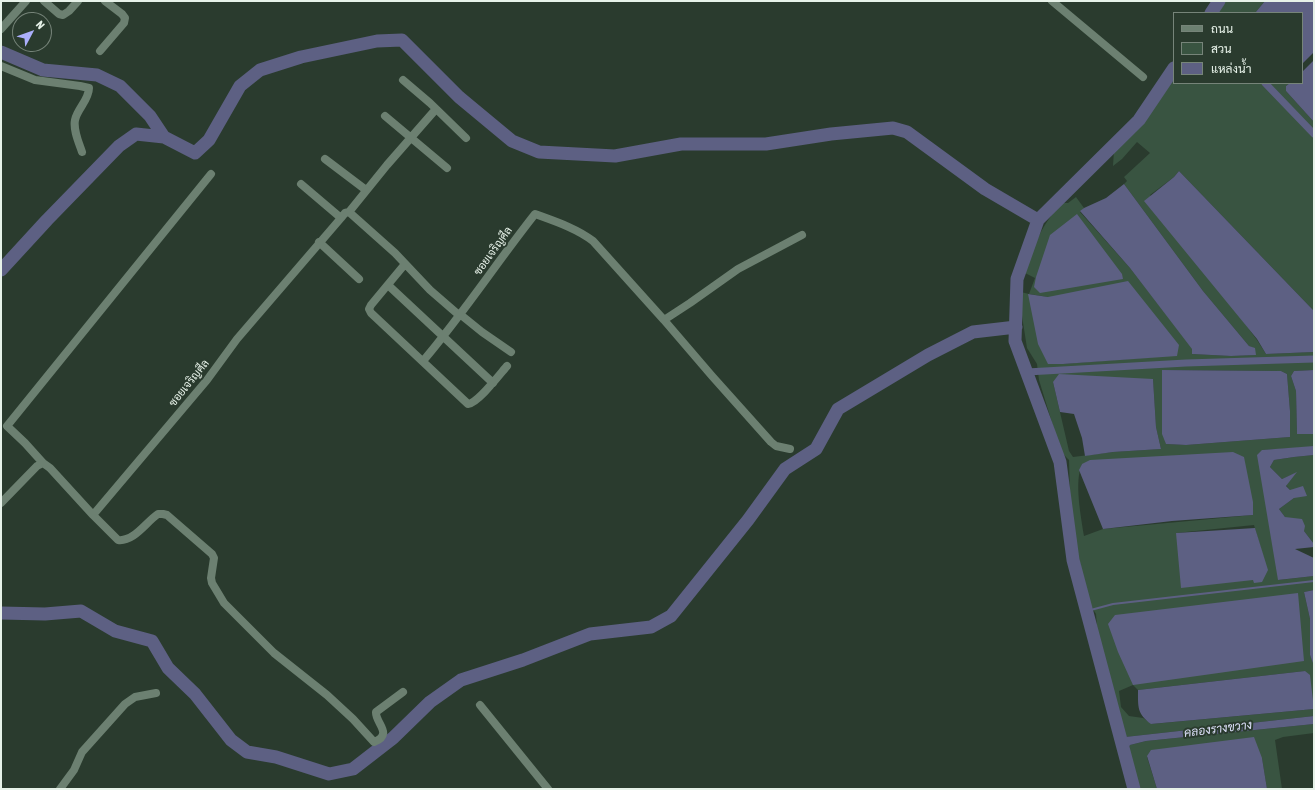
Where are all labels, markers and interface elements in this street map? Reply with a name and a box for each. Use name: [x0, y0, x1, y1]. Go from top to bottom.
north arrow: [12, 12, 52, 52]
legend: [1173, 12, 1303, 84]
text: N: [34, 18, 47, 31]
text: ถนน: [1211, 22, 1233, 36]
text: สวน: [1211, 42, 1232, 56]
text: แหล่งน้ำ: [1211, 62, 1251, 76]
street label: ซอยเจริญศีล: [471, 224, 515, 278]
street label: ซอยเจริญศีล: [166, 357, 212, 409]
water label: คลองรางขวาง: [1183, 718, 1253, 740]

